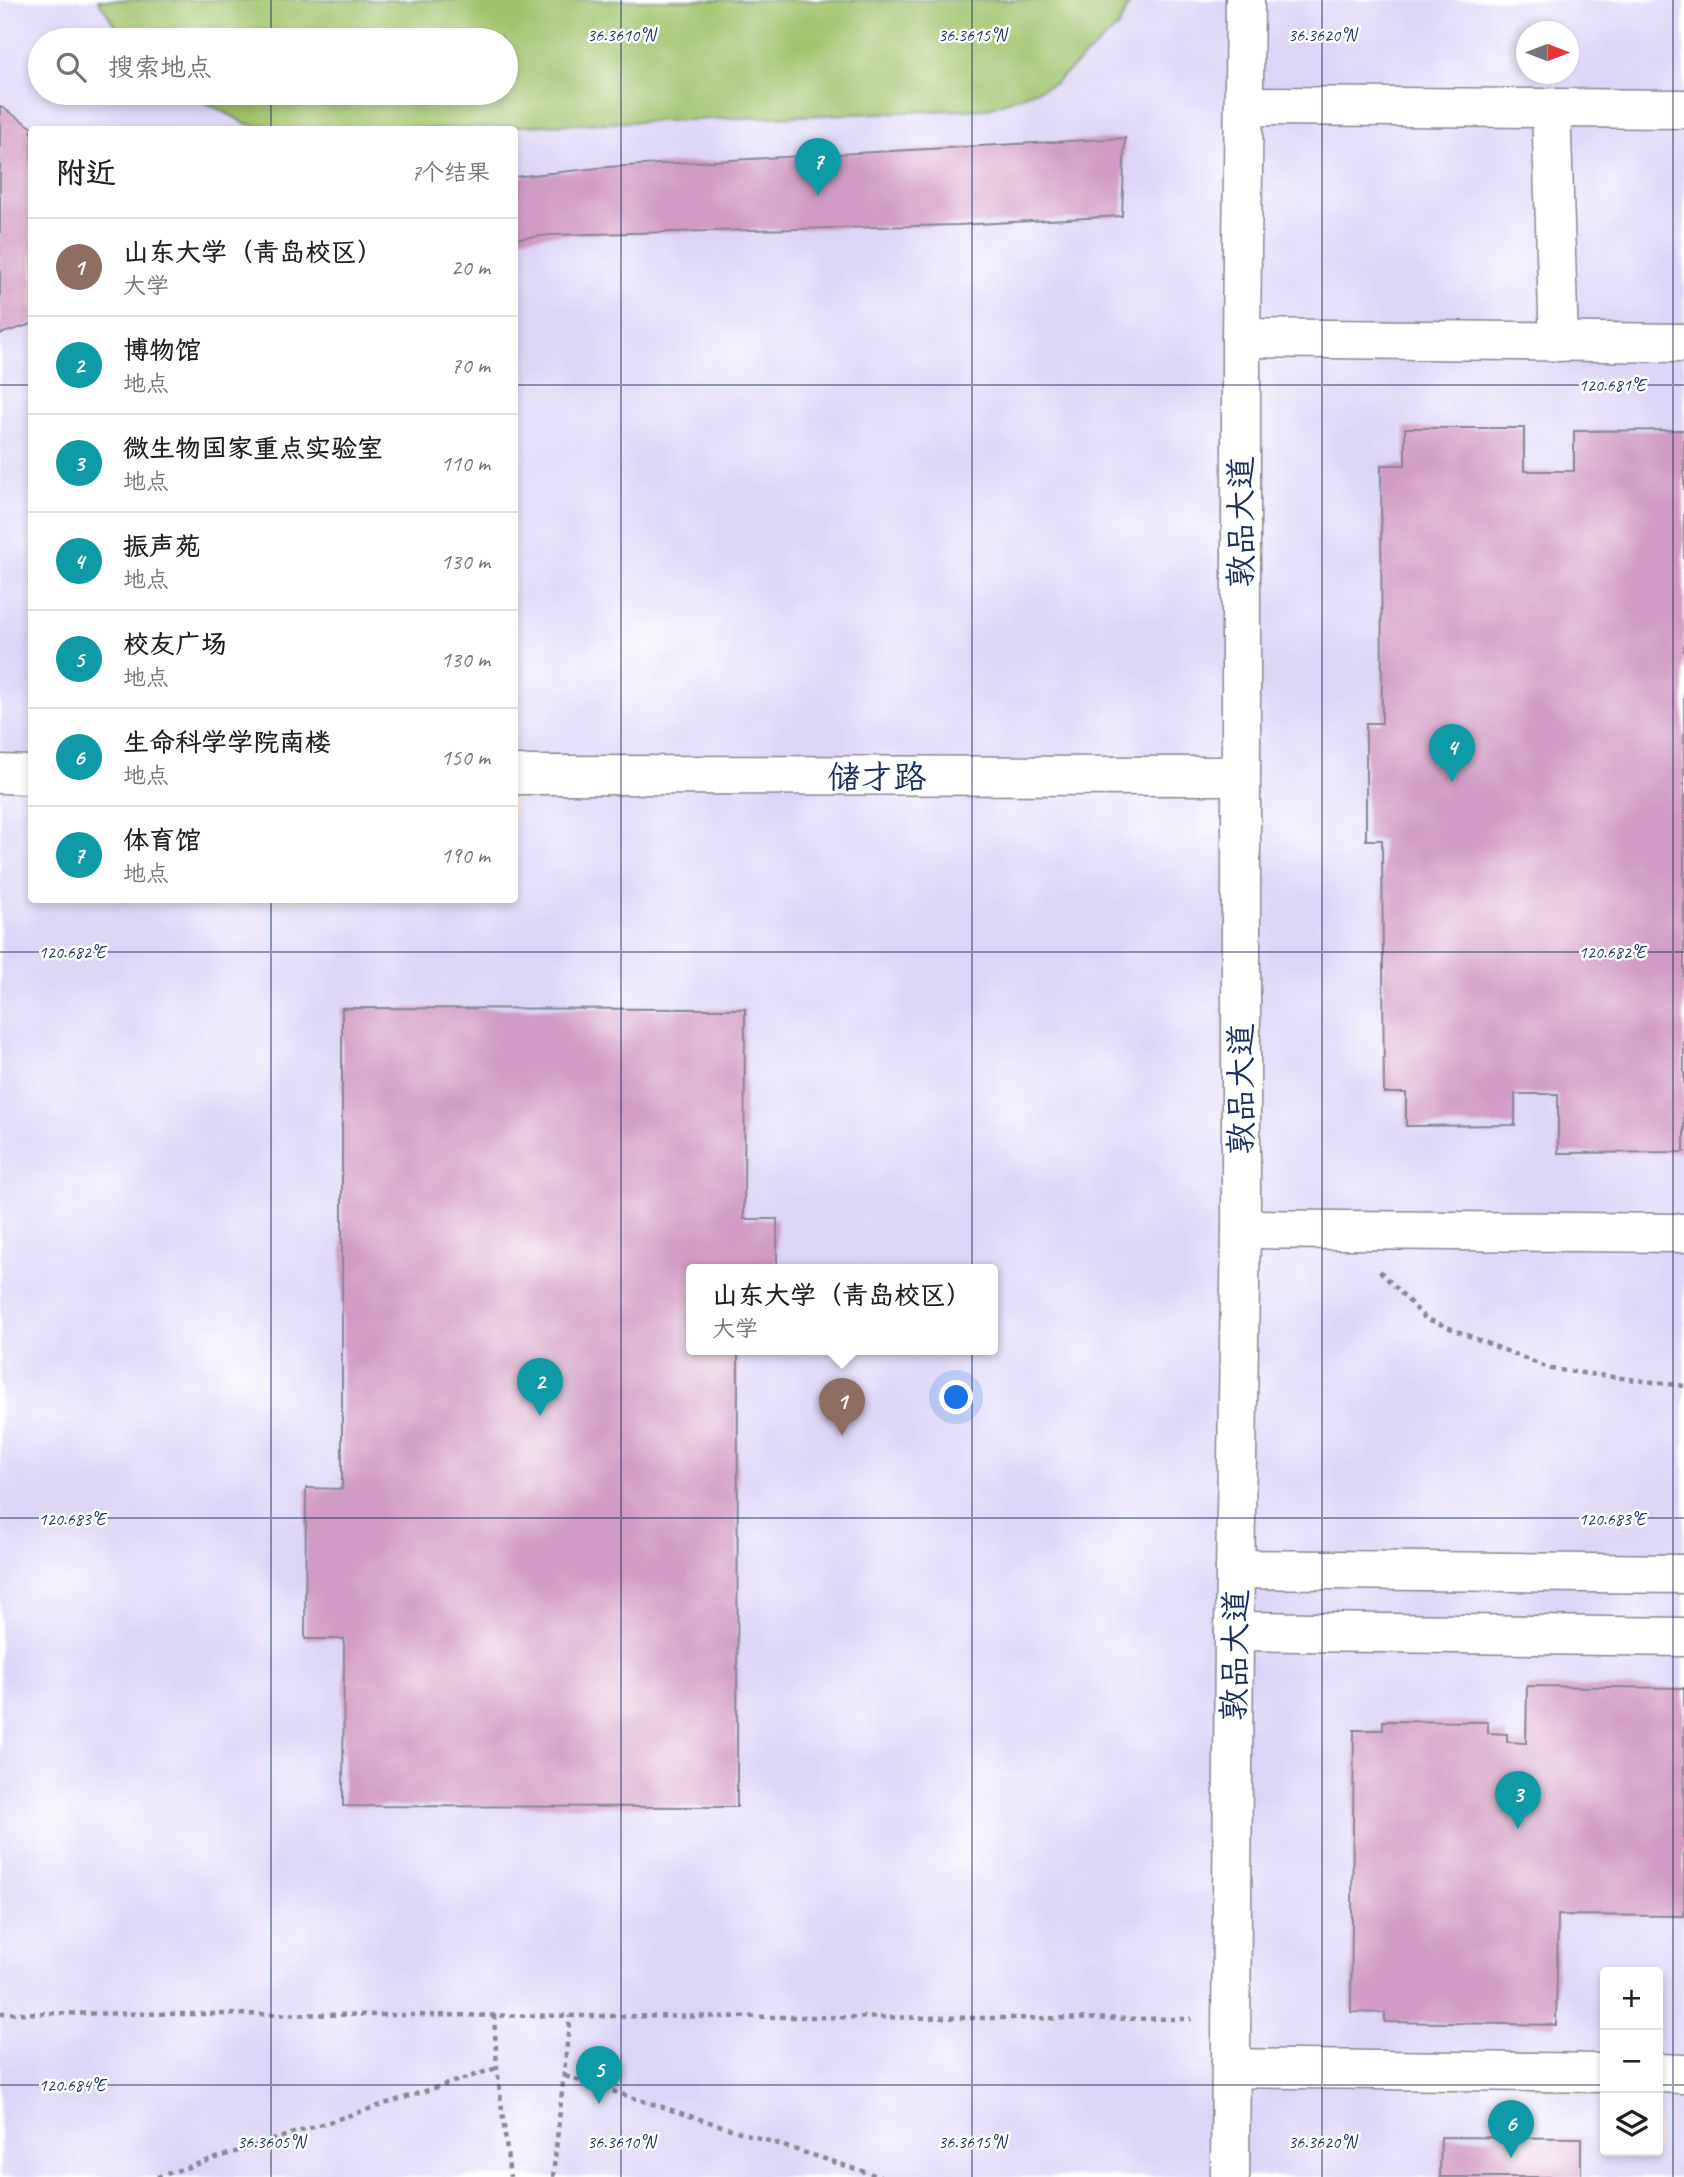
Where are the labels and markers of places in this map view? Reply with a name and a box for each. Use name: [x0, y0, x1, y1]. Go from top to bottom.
pin: 7: [795, 138, 841, 196]
pin: 4: [1429, 724, 1475, 782]
pin: 2: [517, 1358, 563, 1416]
pin: 1: [819, 1378, 865, 1436]
pin: 3: [1495, 1771, 1541, 1829]
pin: 5: [576, 2046, 622, 2104]
pin: 6: [1488, 2100, 1534, 2158]

